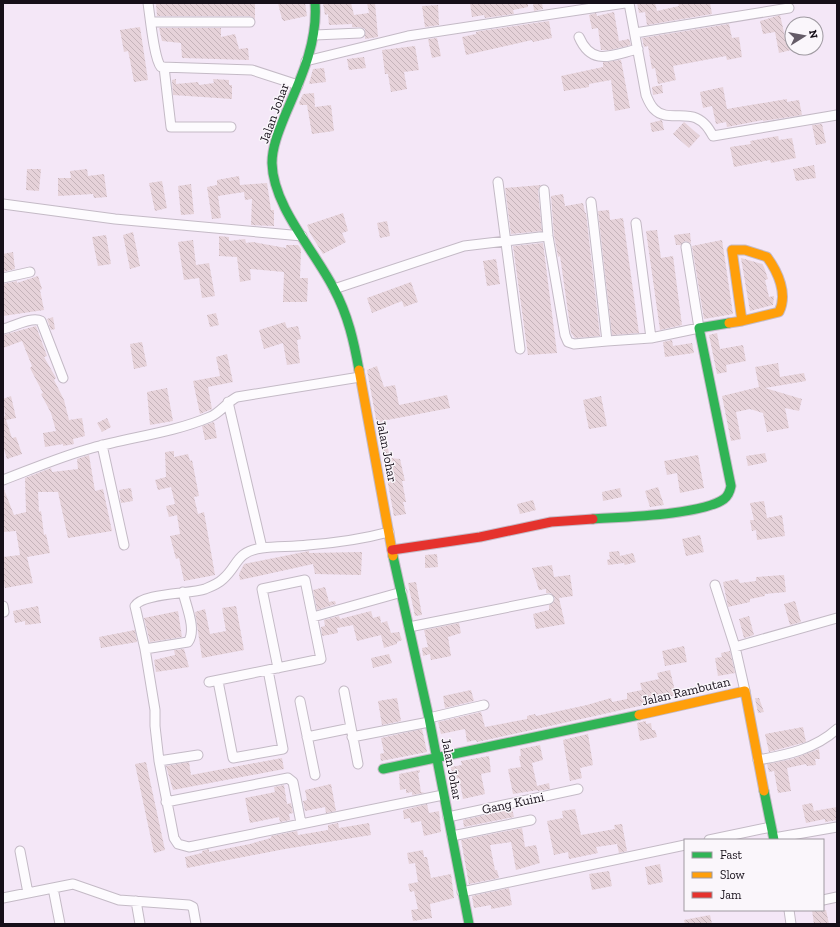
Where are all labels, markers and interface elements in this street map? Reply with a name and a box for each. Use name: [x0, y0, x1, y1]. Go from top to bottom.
north arrow: [784, 16, 824, 56]
text: N: [806, 29, 821, 40]
street label: Jalan Johar: [256, 81, 292, 145]
street label: Jalan Johar: [374, 419, 400, 483]
street label: Jalan Rambutan: [640, 673, 732, 708]
street label: Jalan Johar: [439, 737, 465, 801]
street label: Gang Kuini: [481, 789, 546, 817]
legend: [684, 839, 824, 911]
text: Fast: [720, 848, 743, 862]
text: Slow: [720, 868, 746, 882]
text: Jam: [720, 888, 742, 902]

